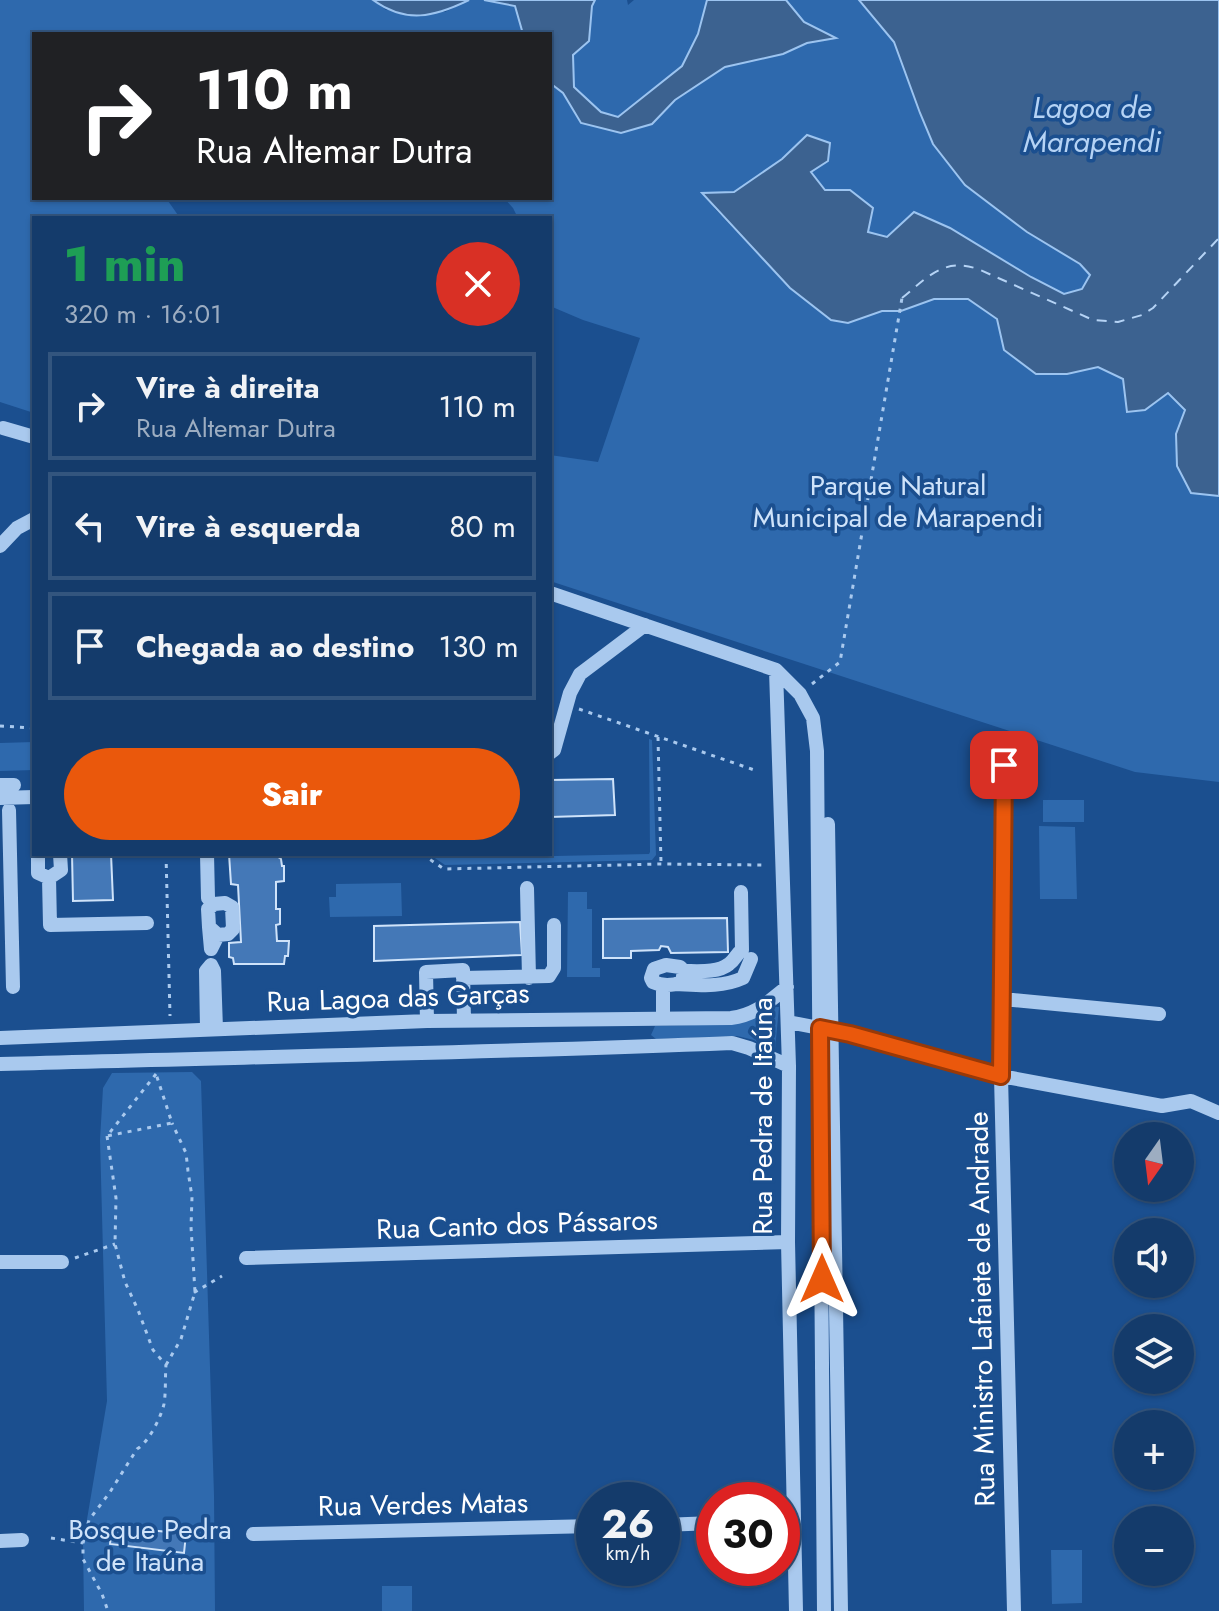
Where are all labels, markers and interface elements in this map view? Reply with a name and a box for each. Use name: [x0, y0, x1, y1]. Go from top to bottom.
text: 110 m: [196, 49, 353, 130]
icon: right: [64, 64, 168, 168]
water label: Lagoa de Marapendi: [1023, 86, 1161, 163]
text: Rua Altemar Dutra: [196, 124, 473, 176]
text: 1 min: [64, 230, 185, 299]
button: close: [436, 242, 520, 326]
text: 320 m · 16:01: [64, 295, 222, 333]
text: Vire à direita: [136, 366, 320, 409]
icon: right: [68, 384, 112, 428]
text: 110 m: [439, 385, 516, 428]
text: Rua Altemar Dutra: [136, 409, 336, 447]
park label: Parque Natural Municipal de Marapendi: [753, 465, 1043, 538]
icon: left: [68, 504, 112, 548]
text: Vire à esquerda: [136, 505, 361, 548]
text: 80 m: [449, 505, 516, 548]
icon: arrive: [68, 624, 112, 668]
text: Chegada ao destino: [136, 625, 414, 668]
text: 130 m: [438, 625, 519, 668]
pin: [970, 731, 1038, 799]
icon: arrive: [982, 743, 1026, 787]
button: Sair: [64, 748, 520, 840]
street label: Rua Lagoa das Garças: [266, 972, 530, 1023]
street label: Rua Pedra de Itaúna: [742, 997, 783, 1235]
street label: Rua Ministro Lafaiete de Andrade: [958, 1111, 1005, 1507]
north arrow: [1114, 1122, 1194, 1202]
map controls: [1114, 1122, 1194, 1586]
street label: Rua Canto dos Pássaros: [376, 1199, 658, 1250]
button: sound: [1114, 1218, 1194, 1298]
position arrow: [780, 1237, 864, 1321]
button: layers: [1114, 1314, 1194, 1394]
button: +: [1114, 1410, 1194, 1490]
street label: Rua Verdes Matas: [318, 1482, 528, 1527]
speed limit sign: 30: [696, 1482, 800, 1586]
text: 26: [602, 1495, 655, 1553]
button: −: [1114, 1506, 1194, 1586]
park label: Bosque Pedra de Itaúna: [68, 1509, 232, 1582]
text: km/h: [605, 1539, 651, 1568]

